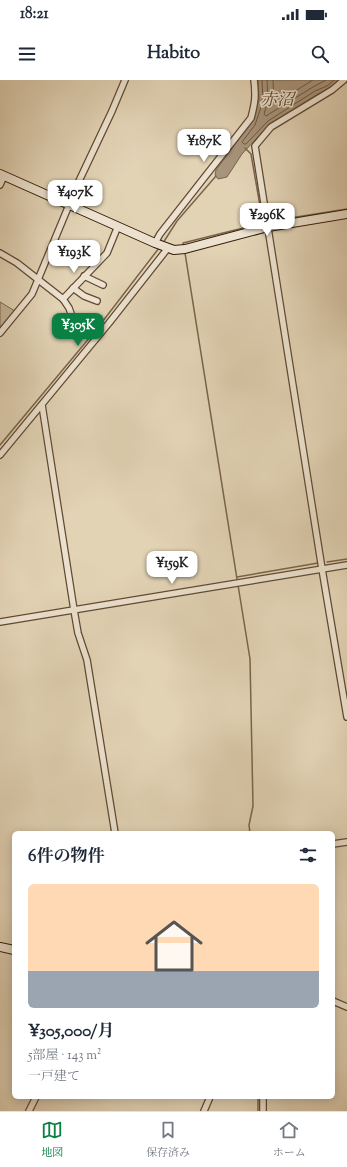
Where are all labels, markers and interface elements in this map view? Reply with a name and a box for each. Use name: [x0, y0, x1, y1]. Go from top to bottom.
text: 18:21: [20, 4, 49, 25]
text: Habito: [147, 41, 200, 67]
icon: menu: [16, 43, 38, 65]
icon: search: [309, 43, 331, 65]
water label: 赤沼: [260, 89, 297, 113]
pin: ¥187K: [176, 129, 232, 163]
text: ¥187K: [186, 133, 222, 151]
pin: ¥407K: [47, 180, 103, 214]
text: ¥407K: [57, 184, 93, 202]
pin: ¥296K: [239, 203, 295, 237]
text: ¥296K: [249, 207, 285, 225]
pin: ¥193K: [46, 240, 102, 274]
text: ¥193K: [57, 244, 91, 262]
pin: ¥305K: [50, 313, 106, 347]
text: ¥305K: [61, 317, 95, 335]
pin: ¥159K: [144, 551, 200, 585]
text: ¥159K: [156, 555, 188, 573]
icon: filters: [297, 844, 319, 866]
text: 6件の物件: [28, 845, 104, 869]
icon: home: [138, 910, 210, 982]
text: ¥305,000/月: [28, 1020, 114, 1044]
text: 5部屋 · 143 m²: [28, 1047, 101, 1065]
text: 一戸建て: [28, 1068, 80, 1086]
tab: 地図: [41, 1119, 63, 1161]
tab: 保存済み: [146, 1119, 190, 1161]
tab: ホーム: [273, 1119, 306, 1161]

